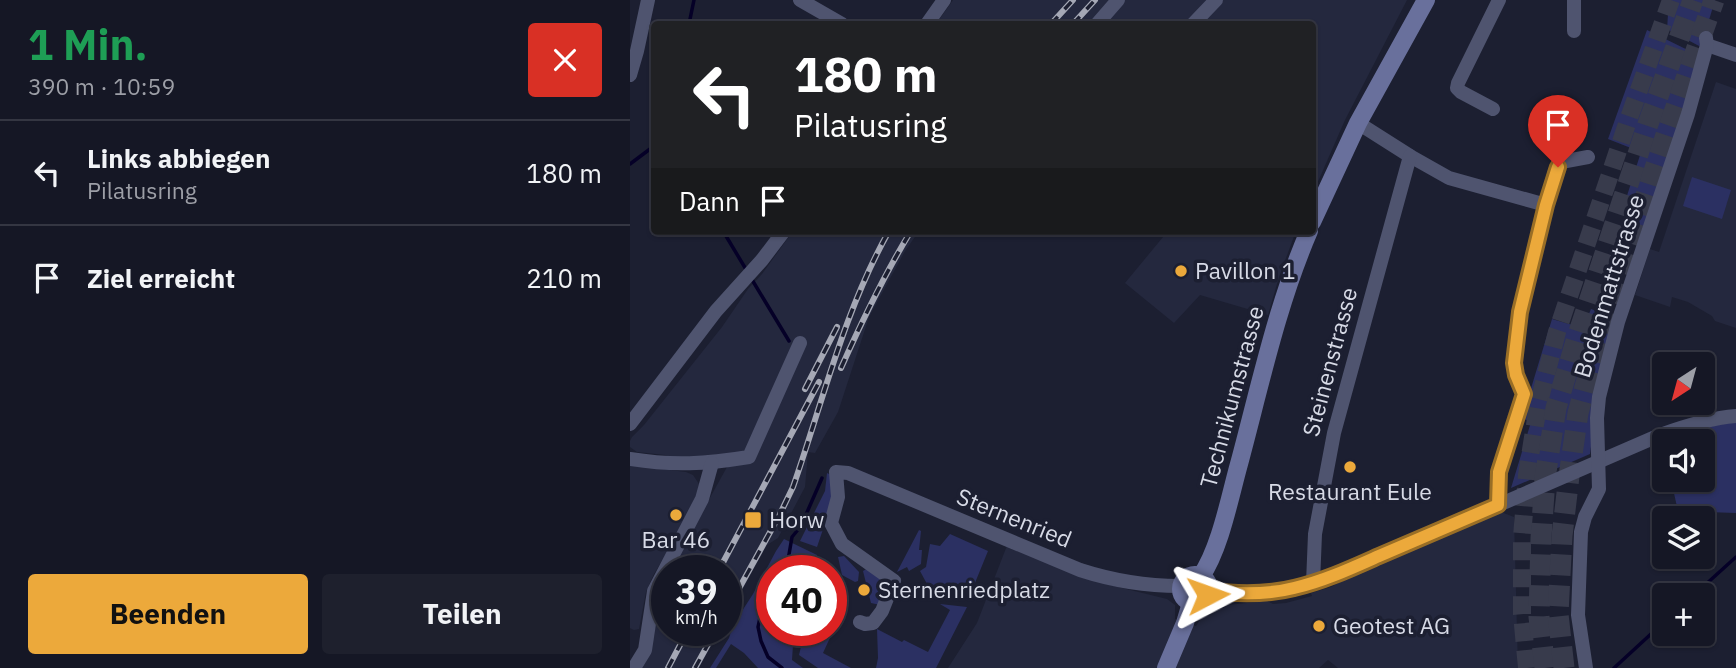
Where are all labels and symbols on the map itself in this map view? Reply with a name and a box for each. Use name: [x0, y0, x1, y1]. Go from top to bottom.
pin: [1528, 95, 1588, 167]
street label: Bodenmattstrasse: [1566, 191, 1650, 381]
place label: Pavillon 1: [1195, 255, 1295, 285]
marker: Pavillon 1: [1173, 263, 1189, 279]
street label: Steinenstrasse: [1295, 284, 1363, 440]
street label: Technikumstrasse: [1192, 302, 1270, 491]
north arrow: [1652, 352, 1715, 415]
marker: Restaurant Eule: [1342, 459, 1358, 475]
place label: Restaurant Eule: [1268, 476, 1432, 506]
street label: Sternenried: [953, 480, 1076, 554]
place label: Horw: [769, 504, 824, 534]
marker: Bar 46: [668, 507, 684, 523]
marker: Horw: [743, 510, 763, 530]
place label: Bar 46: [642, 524, 710, 554]
speed limit sign: 40: [756, 555, 847, 646]
position arrow: [1171, 558, 1245, 632]
place label: Sternenriedplatz: [878, 574, 1050, 604]
marker: Sternenriedplatz: [856, 582, 872, 598]
place label: Geotest AG: [1333, 610, 1450, 640]
marker: Geotest AG: [1311, 618, 1327, 634]

